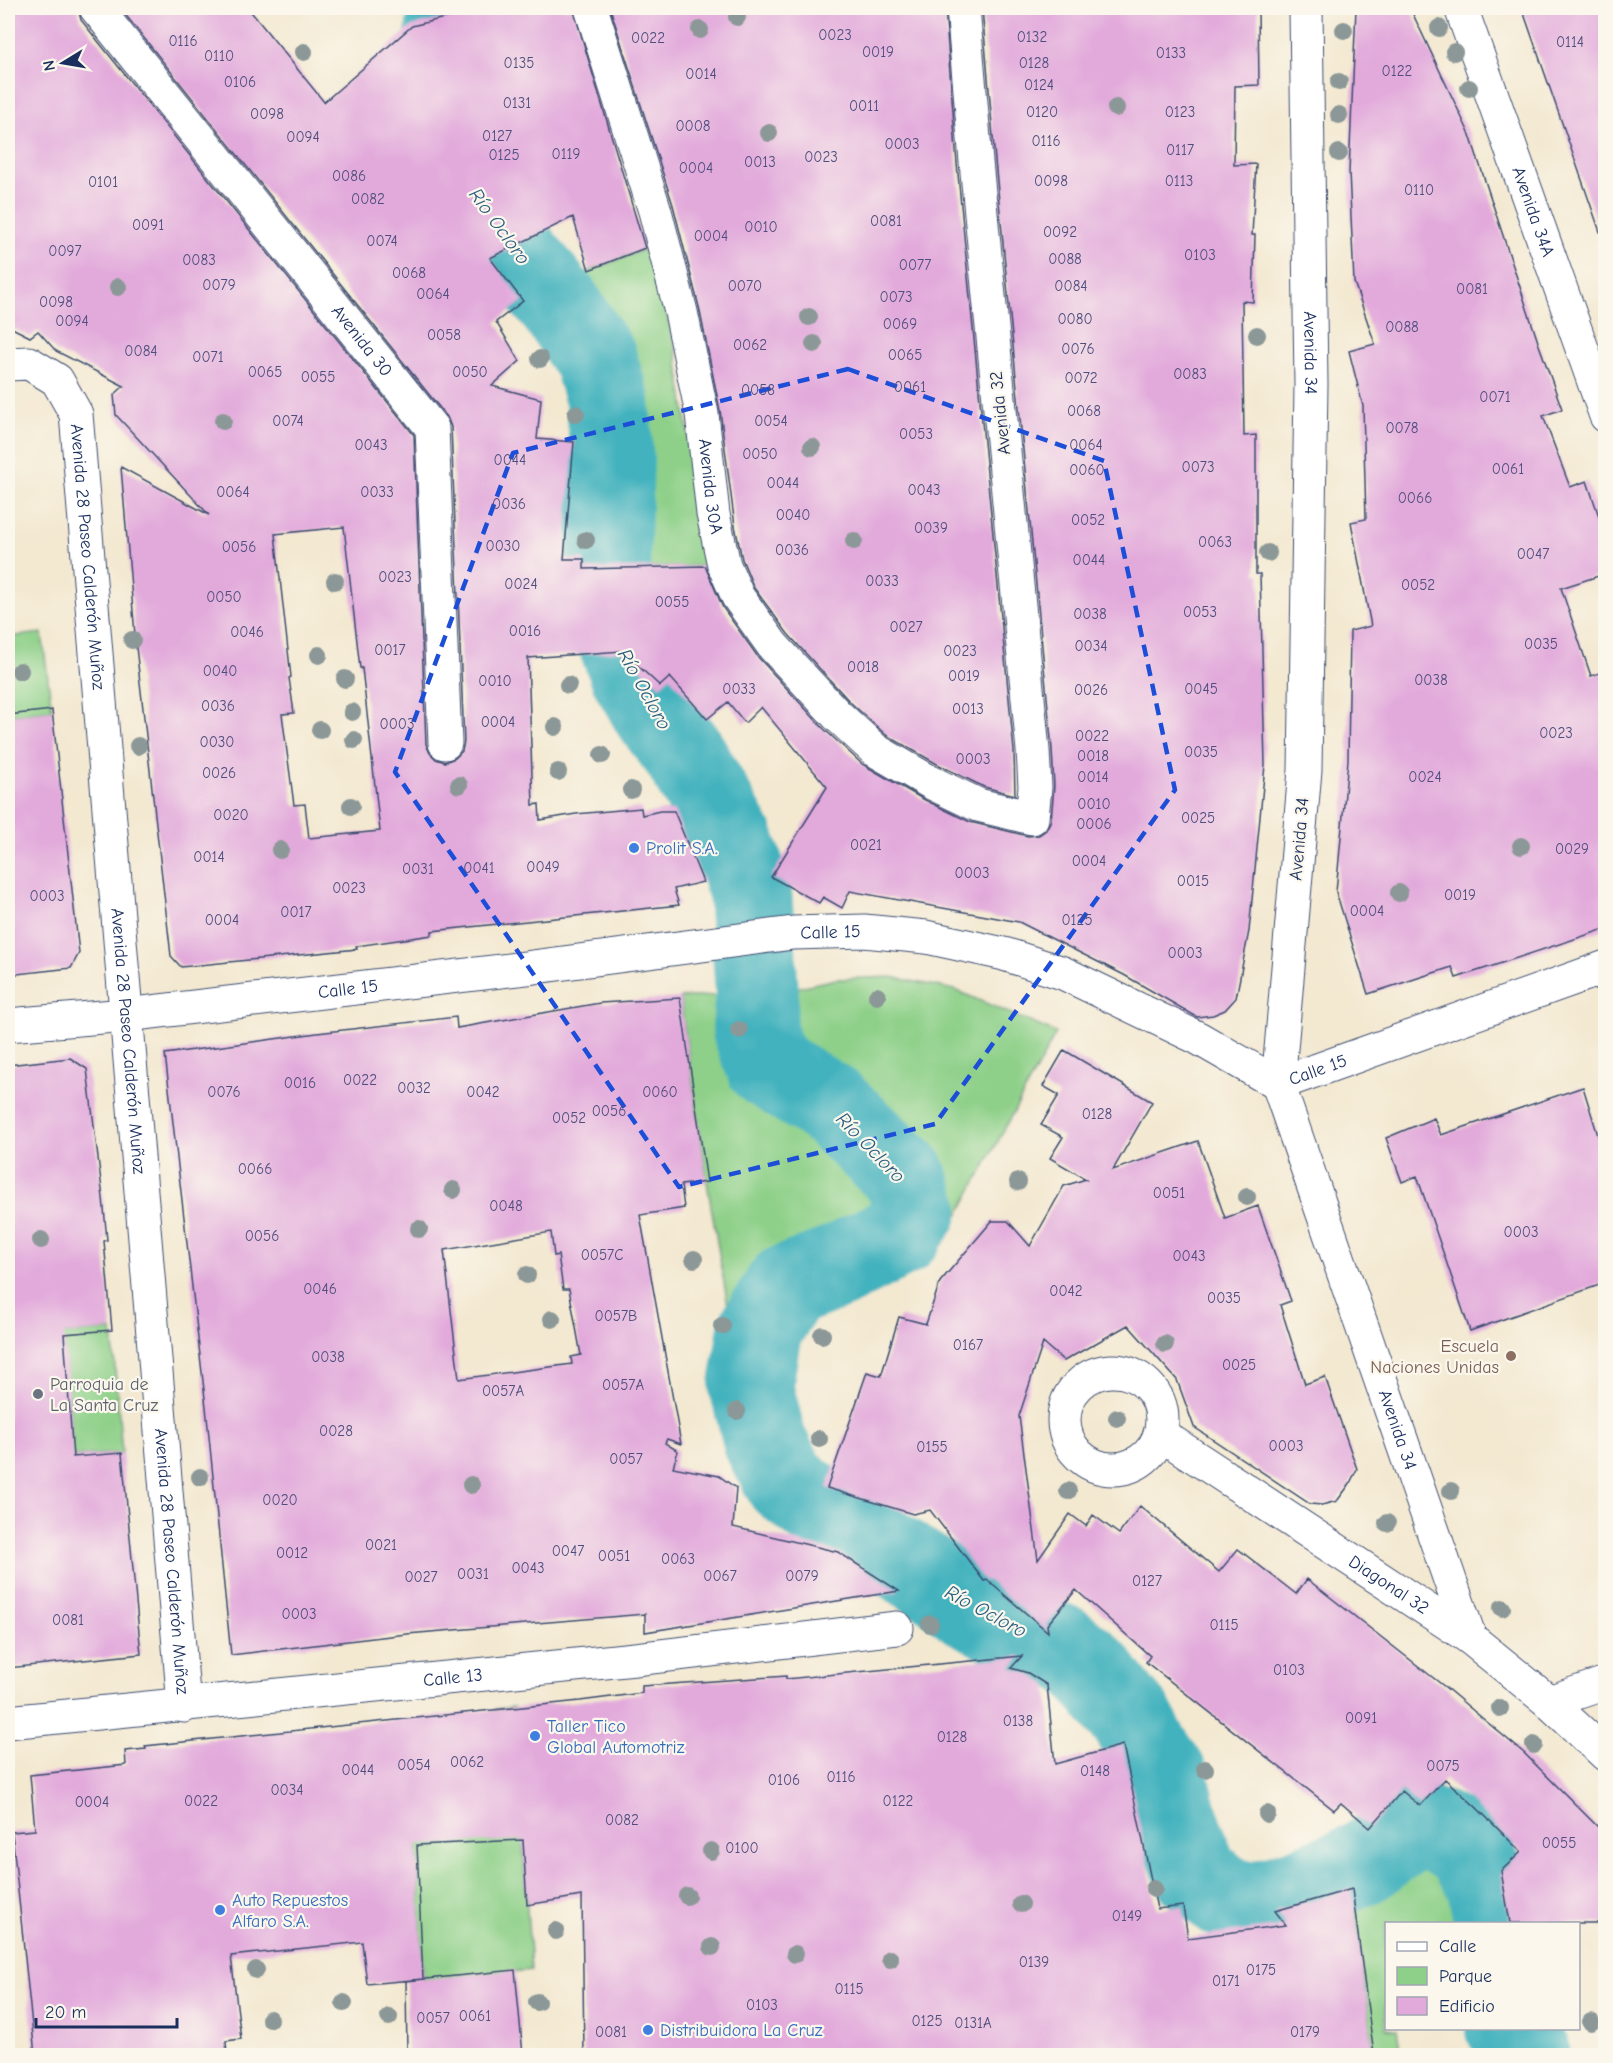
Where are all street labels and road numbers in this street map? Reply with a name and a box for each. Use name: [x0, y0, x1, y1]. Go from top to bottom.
street label: Avenida 34A: [1507, 164, 1558, 259]
street label: Avenida 30: [327, 301, 397, 381]
street label: Avenida 34: [1299, 311, 1321, 395]
street label: Avenida 32: [986, 370, 1015, 456]
street label: Avenida 28 Paseo Calderón Muñoz: [66, 423, 109, 691]
street label: Avenida 30A: [694, 437, 727, 536]
street label: Avenida 34: [1285, 797, 1314, 881]
street label: Avenida 28 Paseo Calderón Muñoz: [106, 907, 150, 1175]
street label: Calle 15: [800, 921, 861, 944]
street label: Calle 15: [317, 975, 379, 1003]
street label: Calle 15: [1286, 1050, 1350, 1090]
street label: Avenida 34: [1374, 1387, 1421, 1473]
street label: Avenida 28 Paseo Calderón Muñoz: [150, 1427, 193, 1695]
street label: Diagonal 32: [1345, 1551, 1433, 1619]
street label: Calle 13: [422, 1664, 483, 1691]

